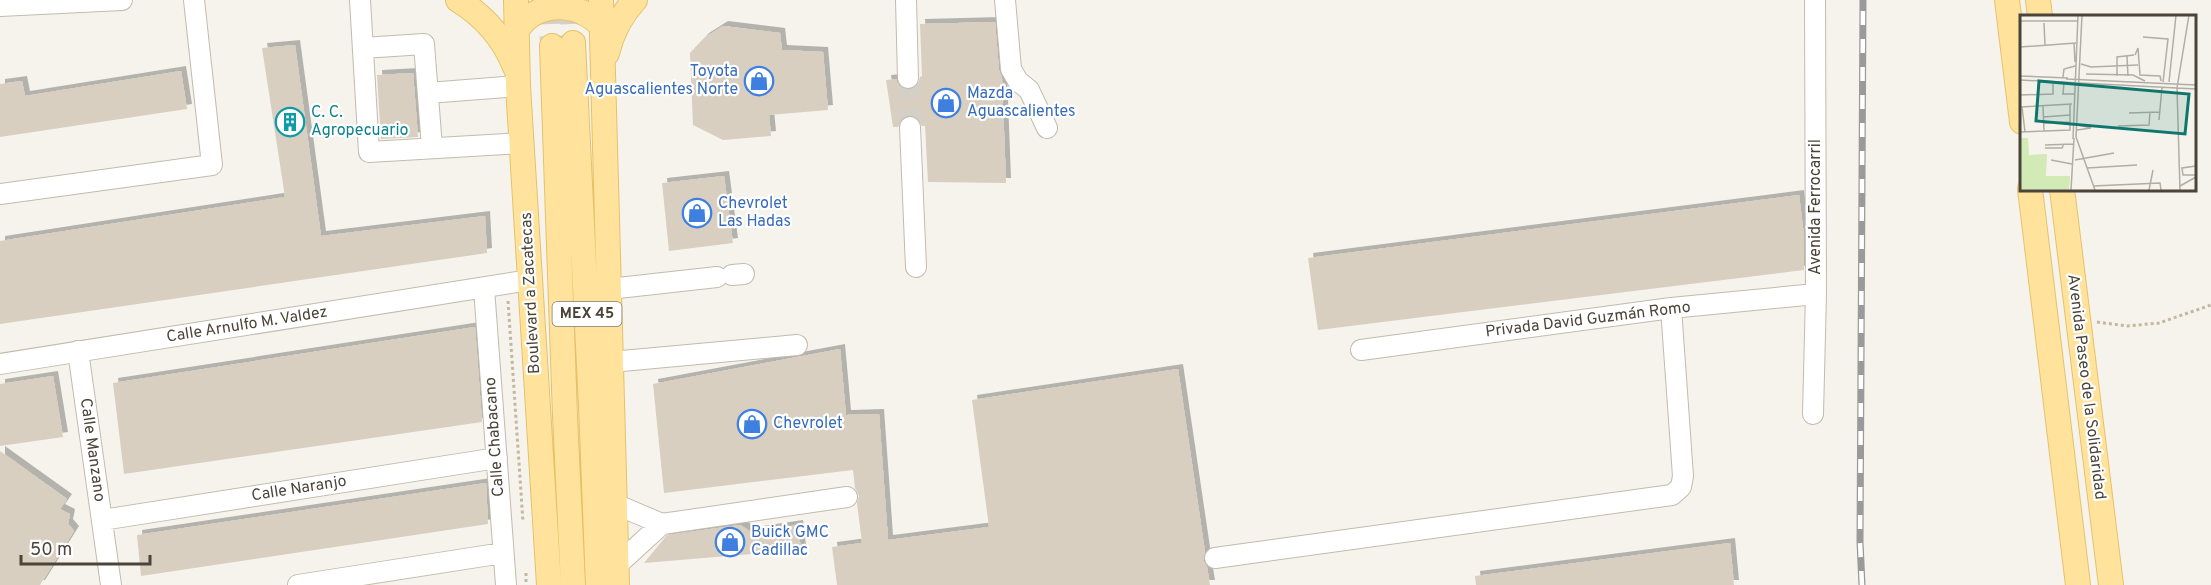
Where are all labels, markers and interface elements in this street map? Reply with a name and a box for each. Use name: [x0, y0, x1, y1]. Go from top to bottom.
inset map: [2020, 15, 2196, 190]
place label: Toyota Aguascalientes Norte: [585, 62, 738, 100]
shop icon: Toyota Aguascalientes Norte: [743, 65, 775, 97]
place label: Mazda Aguascalientes: [967, 84, 1075, 122]
shop icon: Mazda Aguascalientes: [930, 87, 962, 119]
place label: C. C. Agropecuario: [311, 103, 408, 141]
building icon: C. C. Agropecuario: [274, 106, 306, 138]
street label: Avenida Ferrocarril: [1806, 139, 1826, 275]
place label: Chevrolet Las Hadas: [718, 194, 791, 232]
shop icon: Chevrolet Las Hadas: [681, 197, 713, 229]
street label: Boulevard a Zacatecas: [517, 212, 545, 374]
street label: Avenida Paseo de la Solidaridad: [2062, 273, 2110, 501]
street label: Privada David Guzmán Romo: [1484, 297, 1692, 343]
street label: Calle Arnulfo M. Valdez: [165, 302, 329, 348]
road number: MEX 45: [552, 302, 622, 326]
street label: Calle Chabacano: [481, 376, 509, 497]
street label: Calle Manzano: [75, 397, 109, 503]
shop icon: Chevrolet: [736, 408, 768, 440]
place label: Chevrolet: [773, 414, 843, 434]
street label: Calle Naranjo: [250, 472, 348, 506]
place label: Buick GMC Cadillac: [751, 523, 829, 561]
shop icon: Buick GMC Cadillac: [714, 526, 746, 558]
scale bar: [21, 528, 150, 566]
text: 50 m: [30, 539, 72, 562]

